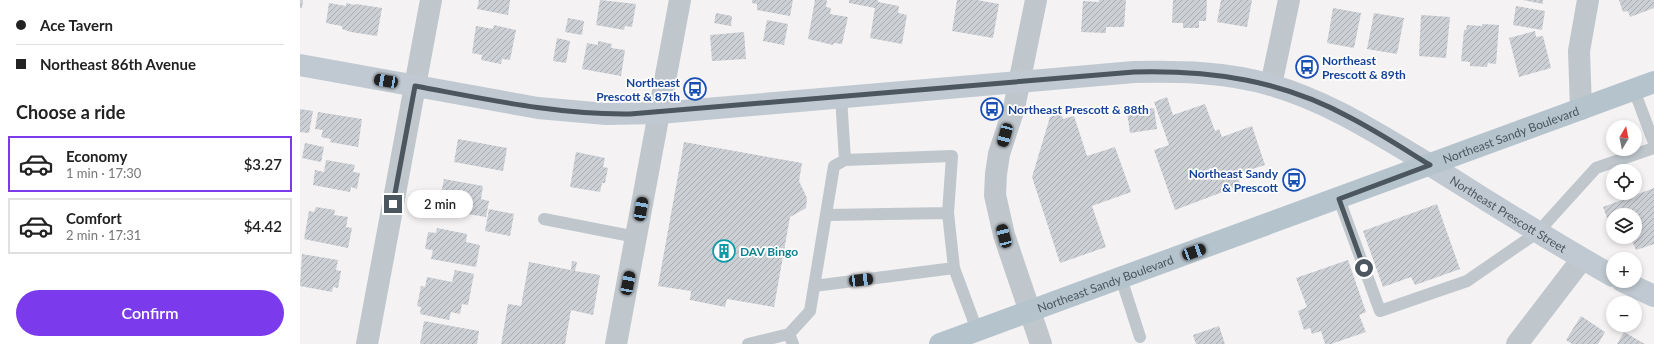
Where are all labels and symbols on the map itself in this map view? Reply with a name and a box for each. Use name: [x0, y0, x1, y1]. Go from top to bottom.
place label: Northeast Prescott & 89th: [1322, 53, 1406, 82]
bus stop icon: Northeast Prescott & 89th: [1294, 54, 1320, 80]
car: [373, 73, 399, 89]
place label: Northeast Prescott & 87th: [596, 75, 681, 104]
bus stop icon: Northeast Prescott & 87th: [682, 76, 708, 102]
bus stop icon: Northeast Prescott & 88th: [979, 96, 1005, 122]
place label: Northeast Prescott & 88th: [1008, 102, 1149, 117]
street label: Northeast Sandy Boulevard: [1441, 103, 1581, 166]
north arrow: [1606, 120, 1642, 156]
car: [996, 122, 1014, 148]
place label: Northeast Sandy & Prescott: [1189, 166, 1279, 195]
bus stop icon: Northeast Sandy & Prescott: [1281, 167, 1307, 193]
street label: Northeast Prescott Street: [1447, 172, 1570, 256]
callout: 2 min: [407, 190, 473, 218]
route end: [384, 195, 402, 213]
car: [633, 196, 649, 222]
car: [995, 223, 1013, 249]
building icon: DAV Bingo: [711, 238, 737, 264]
car: [1181, 242, 1207, 262]
place label: DAV Bingo: [740, 244, 798, 259]
street label: Northeast Sandy Boulevard: [1035, 252, 1175, 315]
route start: [1355, 259, 1373, 277]
car: [620, 270, 636, 296]
car: [848, 273, 874, 287]

